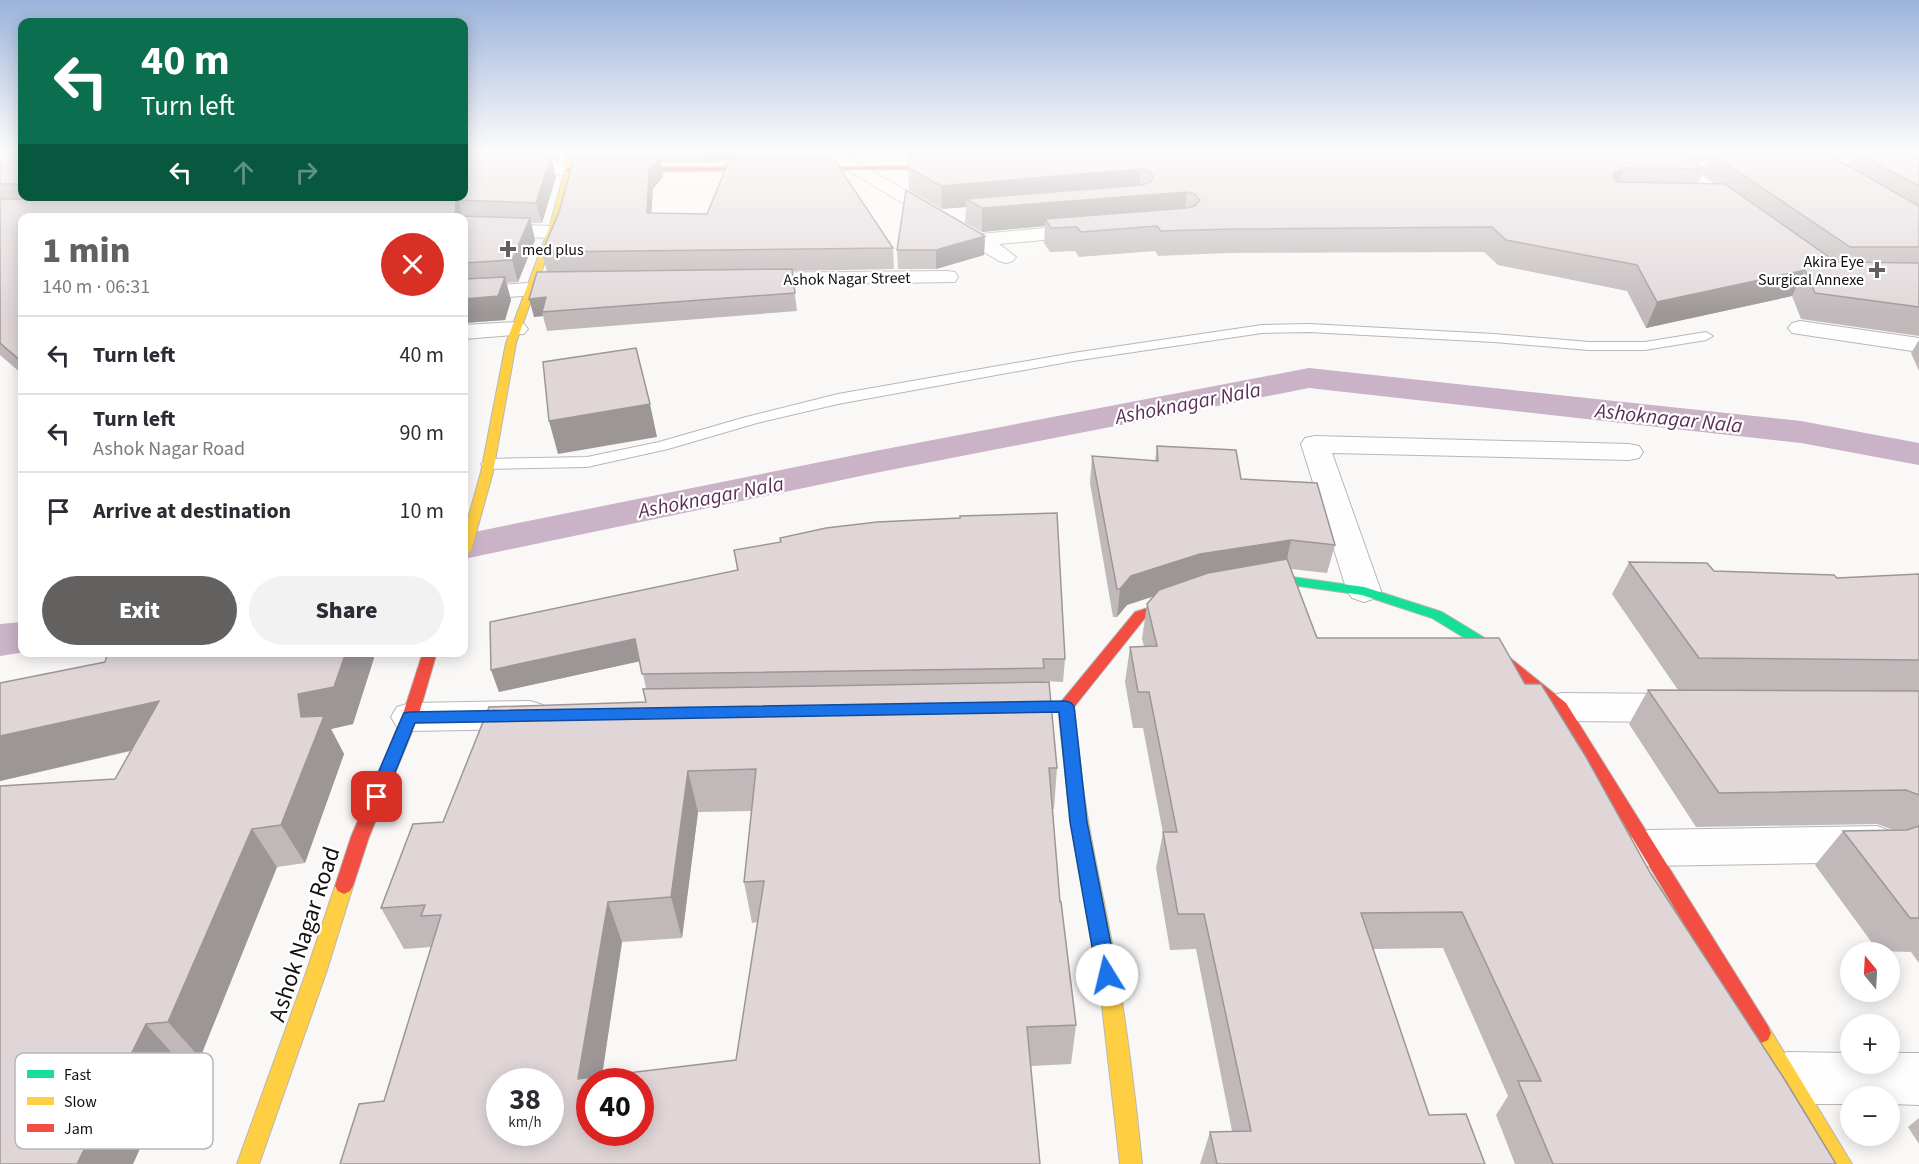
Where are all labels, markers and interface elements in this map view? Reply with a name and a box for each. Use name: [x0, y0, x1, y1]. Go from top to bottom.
text: 40 m: [141, 31, 230, 91]
icon: left: [42, 42, 120, 120]
text: Turn left: [141, 87, 235, 126]
icon: left: [164, 156, 197, 189]
icon: ahead: [227, 156, 260, 189]
icon: right: [290, 156, 323, 189]
text: 1 min: [42, 225, 130, 276]
button: close: [381, 233, 444, 296]
place label: med plus: [522, 239, 584, 261]
marker: med plus: [499, 240, 517, 258]
place label: Akira Eye Surgical Annexe: [1758, 251, 1864, 291]
marker: Akira Eye Surgical Annexe: [1868, 261, 1886, 279]
street label: Ashok Nagar Street: [783, 267, 911, 291]
text: 140 m · 06:31: [42, 273, 150, 301]
icon: left: [42, 339, 75, 372]
text: Turn left: [93, 339, 175, 371]
text: 40 m: [399, 339, 444, 371]
water label: Ashoknagar Nala: [1111, 374, 1263, 432]
water label: Ashoknagar Nala: [1592, 395, 1744, 441]
text: Turn left: [93, 403, 175, 435]
icon: left: [42, 417, 75, 450]
text: 90 m: [399, 417, 444, 449]
text: Ashok Nagar Road: [93, 435, 245, 463]
water label: Ashoknagar Nala: [634, 468, 786, 526]
icon: arrive: [42, 495, 75, 528]
text: Arrive at destination: [93, 495, 291, 527]
text: 10 m: [399, 495, 444, 527]
button: Exit: [42, 576, 237, 645]
button: Share: [249, 576, 444, 645]
pin: [351, 771, 402, 822]
icon: arrive: [360, 780, 393, 813]
street label: Ashok Nagar Road: [260, 842, 349, 1026]
north arrow: [1840, 942, 1900, 1002]
map controls: [1840, 942, 1900, 1146]
position arrow: [1075, 943, 1139, 1007]
button: +: [1840, 1014, 1900, 1074]
legend: [15, 1053, 213, 1149]
text: Fast: [64, 1064, 92, 1086]
speed limit sign: 40: [576, 1068, 654, 1146]
text: 38: [509, 1078, 541, 1121]
button: −: [1840, 1086, 1900, 1146]
text: Slow: [64, 1091, 97, 1113]
text: km/h: [508, 1112, 542, 1133]
text: Jam: [64, 1118, 93, 1140]

